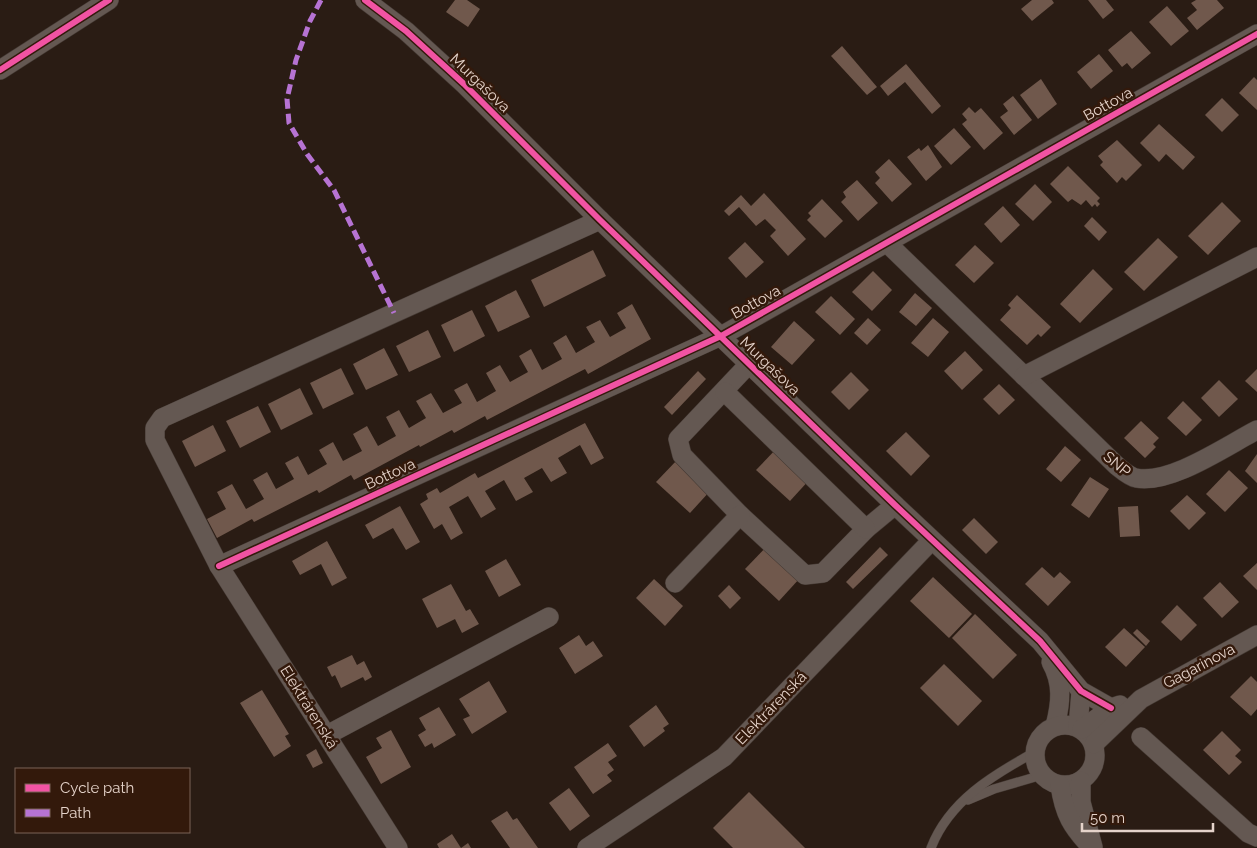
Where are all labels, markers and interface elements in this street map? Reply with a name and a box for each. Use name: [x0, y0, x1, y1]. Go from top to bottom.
street label: Murgašova: [446, 50, 514, 116]
street label: Bottova: [1080, 83, 1136, 125]
street label: Bottova: [728, 281, 784, 323]
street label: Murgašova: [736, 333, 804, 399]
street label: SNP: [1100, 447, 1134, 481]
street label: Bottova: [362, 455, 418, 493]
street label: Gagarinova: [1160, 640, 1238, 692]
street label: Elektrárenská: [276, 662, 342, 752]
street label: Elektrárenská: [732, 668, 810, 748]
legend: [15, 768, 190, 833]
text: Cycle path: [60, 779, 134, 797]
scale bar: [1082, 800, 1213, 832]
text: Path: [60, 804, 91, 822]
text: 50 m: [1090, 809, 1125, 827]

